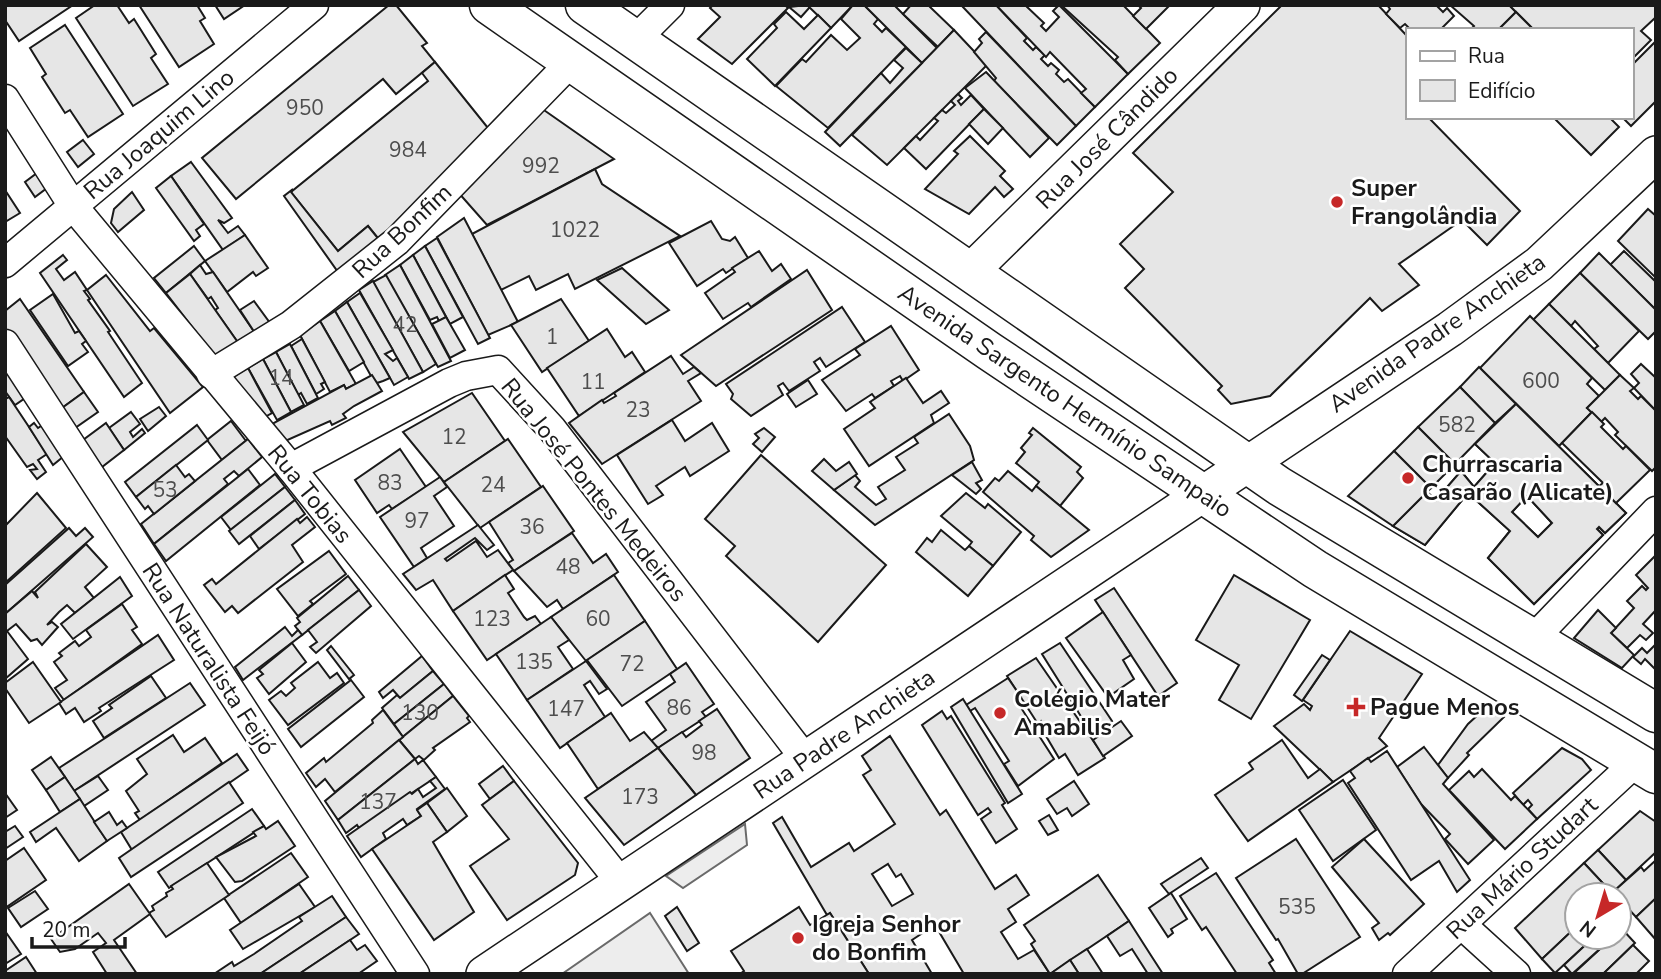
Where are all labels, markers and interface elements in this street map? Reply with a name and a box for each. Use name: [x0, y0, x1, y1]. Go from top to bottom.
legend: [1406, 28, 1633, 119]
text: Rua: [1468, 42, 1505, 70]
street label: Rua José Cândido: [1029, 60, 1185, 216]
street label: Rua Joaquim Lino: [77, 61, 241, 207]
text: Edifício: [1468, 77, 1535, 105]
house number: 950: [286, 94, 324, 122]
house number: 984: [389, 136, 427, 164]
house number: 992: [522, 152, 560, 180]
place label: Super Frangolândia: [1351, 172, 1498, 232]
street label: Rua Bonfim: [345, 176, 459, 286]
marker: Super Frangolândia: [1329, 194, 1345, 210]
house number: 1022: [550, 216, 600, 244]
street label: Avenida Padre Anchieta: [1322, 246, 1552, 420]
street label: Avenida Sargento Hermínio Sampaio: [892, 277, 1238, 525]
house number: 42: [392, 311, 418, 339]
house number: 1: [546, 323, 558, 351]
house number: 14: [268, 364, 294, 392]
house number: 600: [1522, 367, 1560, 395]
house number: 11: [580, 368, 606, 396]
street label: Rua José Pontes Medeiros: [494, 371, 694, 609]
house number: 23: [625, 396, 651, 424]
house number: 582: [1438, 411, 1476, 439]
house number: 12: [441, 423, 467, 451]
street label: Rua Tobias: [260, 438, 360, 550]
place label: Churrascaria Casarão (Alicate): [1422, 448, 1614, 508]
house number: 83: [377, 469, 403, 497]
marker: Churrascaria Casarão (Alicate): [1400, 470, 1416, 486]
house number: 24: [480, 471, 506, 499]
house number: 53: [152, 476, 178, 504]
house number: 97: [404, 507, 430, 535]
house number: 36: [519, 513, 545, 541]
house number: 48: [555, 553, 581, 581]
street label: Rua Naturalista Feijó: [135, 557, 283, 761]
house number: 123: [473, 605, 511, 633]
house number: 60: [585, 605, 611, 633]
house number: 135: [515, 648, 553, 676]
house number: 72: [619, 650, 645, 678]
street label: Rua Padre Anchieta: [747, 661, 941, 807]
place label: Colégio Mater Amabilis: [1014, 683, 1171, 743]
place label: Pague Menos: [1370, 691, 1520, 723]
house number: 86: [666, 694, 692, 722]
house number: 147: [547, 695, 585, 723]
house number: 130: [401, 699, 439, 727]
marker: Pague Menos: [1348, 699, 1364, 715]
marker: Colégio Mater Amabilis: [992, 705, 1008, 721]
house number: 98: [691, 739, 717, 767]
house number: 173: [621, 783, 659, 811]
house number: 137: [359, 788, 397, 816]
street label: Rua Mário Studart: [1439, 789, 1605, 947]
north arrow: [1563, 881, 1633, 951]
house number: 535: [1278, 893, 1316, 921]
scale bar: [32, 906, 124, 950]
place label: Igreja Senhor do Bonfim: [812, 908, 961, 968]
text: N: [1575, 914, 1602, 943]
text: 20 m: [42, 916, 91, 944]
marker: Igreja Senhor do Bonfim: [790, 930, 806, 946]

